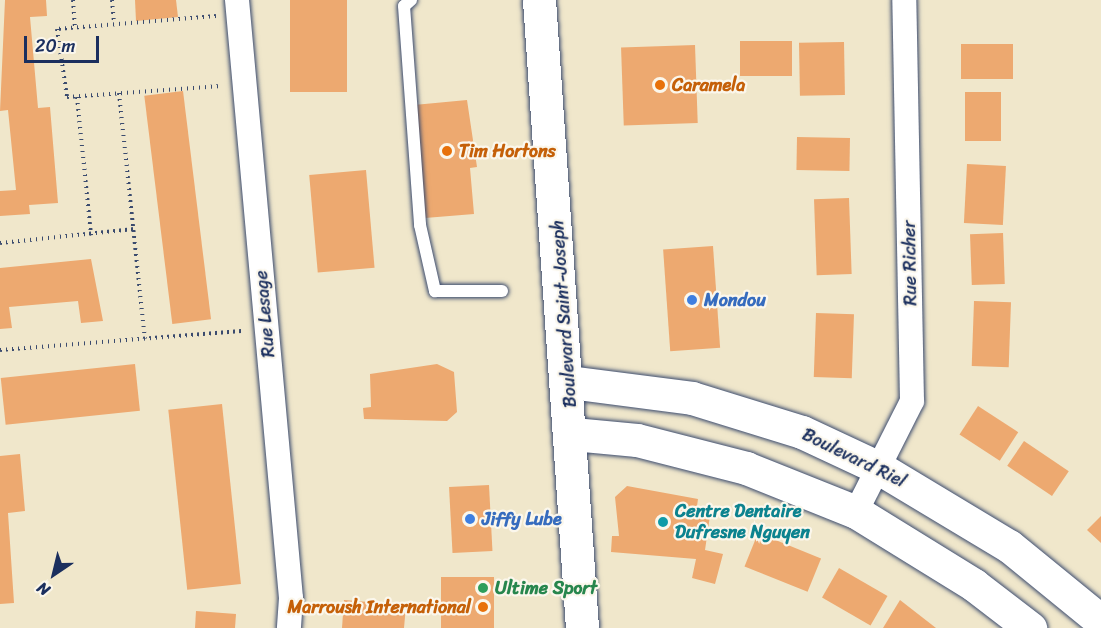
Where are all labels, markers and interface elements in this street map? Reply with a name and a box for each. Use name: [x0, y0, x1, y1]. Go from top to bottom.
scale bar: [27, 24, 102, 62]
text: 20 m: [35, 30, 75, 62]
place label: Caramela: [672, 74, 745, 96]
marker: Caramela: [653, 78, 667, 92]
place label: Tim Hortons: [459, 140, 557, 162]
marker: Tim Hortons: [440, 144, 454, 158]
street label: Boulevard Saint-Joseph: [547, 220, 581, 408]
street label: Rue Richer: [898, 220, 922, 306]
street label: Rue Lesage: [250, 270, 280, 358]
place label: Mondou: [704, 289, 766, 311]
marker: Mondou: [685, 293, 699, 307]
street label: Boulevard Riel: [798, 423, 910, 493]
place label: Centre Dentaire Dufresne Nguyen: [675, 501, 810, 544]
place label: Jiffy Lube: [482, 508, 562, 530]
marker: Jiffy Lube: [463, 512, 477, 526]
marker: Centre Dentaire Dufresne Nguyen: [656, 515, 670, 529]
north arrow: [24, 544, 84, 604]
text: N: [31, 574, 56, 604]
place label: Ultime Sport: [495, 577, 597, 599]
marker: Ultime Sport: [476, 581, 490, 595]
place label: Marroush International: [286, 596, 471, 618]
marker: Marroush International: [476, 600, 490, 614]

